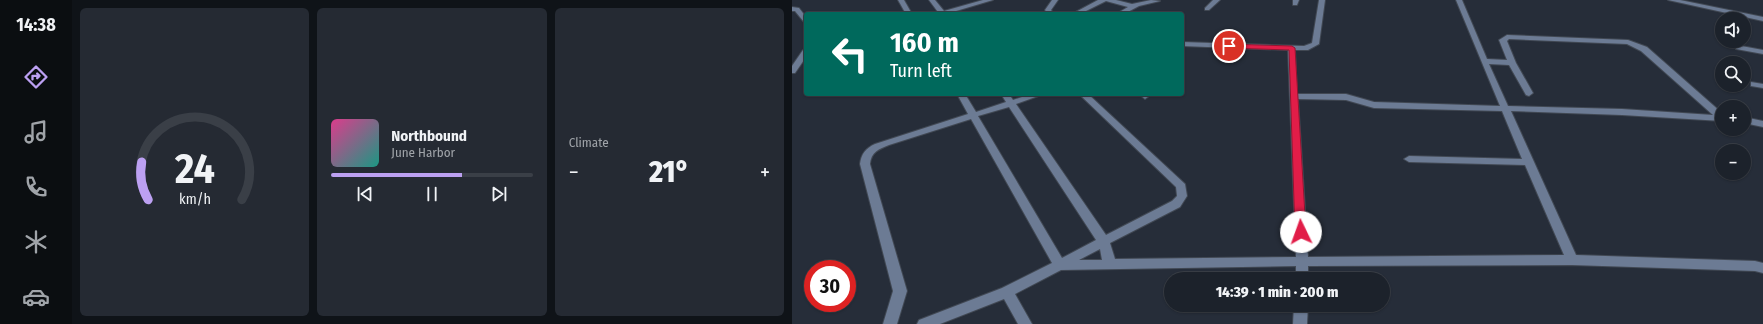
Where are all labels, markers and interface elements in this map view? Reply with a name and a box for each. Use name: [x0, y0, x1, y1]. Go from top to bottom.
map controls: [1715, 12, 1751, 180]
button: sound: [1715, 12, 1751, 48]
text: 14:38: [16, 14, 56, 36]
text: 160 m: [890, 26, 959, 59]
icon: left: [824, 28, 876, 80]
pin: [1212, 29, 1246, 63]
icon: arrive: [1218, 35, 1240, 57]
button: search: [1715, 56, 1751, 92]
text: Turn left: [890, 60, 952, 82]
icon: directions: [22, 63, 50, 91]
button: +: [1715, 100, 1751, 136]
icon: music: [22, 118, 50, 146]
text: Northbound: [391, 127, 467, 145]
text: Climate: [569, 135, 609, 150]
text: 24: [174, 144, 215, 194]
button: −: [1715, 144, 1751, 180]
text: June Harbor: [391, 145, 455, 160]
text: 21°: [649, 154, 690, 190]
text: −: [569, 159, 579, 186]
text: +: [760, 159, 770, 186]
icon: phone: [22, 173, 50, 201]
icon: previous: [354, 183, 376, 205]
icon: pause: [421, 183, 443, 205]
icon: next: [488, 183, 510, 205]
text: km/h: [179, 191, 211, 208]
position arrow: [1280, 211, 1322, 253]
icon: climate: [22, 228, 50, 256]
speed limit sign: 30: [804, 260, 856, 312]
icon: car: [22, 283, 50, 311]
text: 14:39 · 1 min · 200 m: [1216, 283, 1338, 301]

